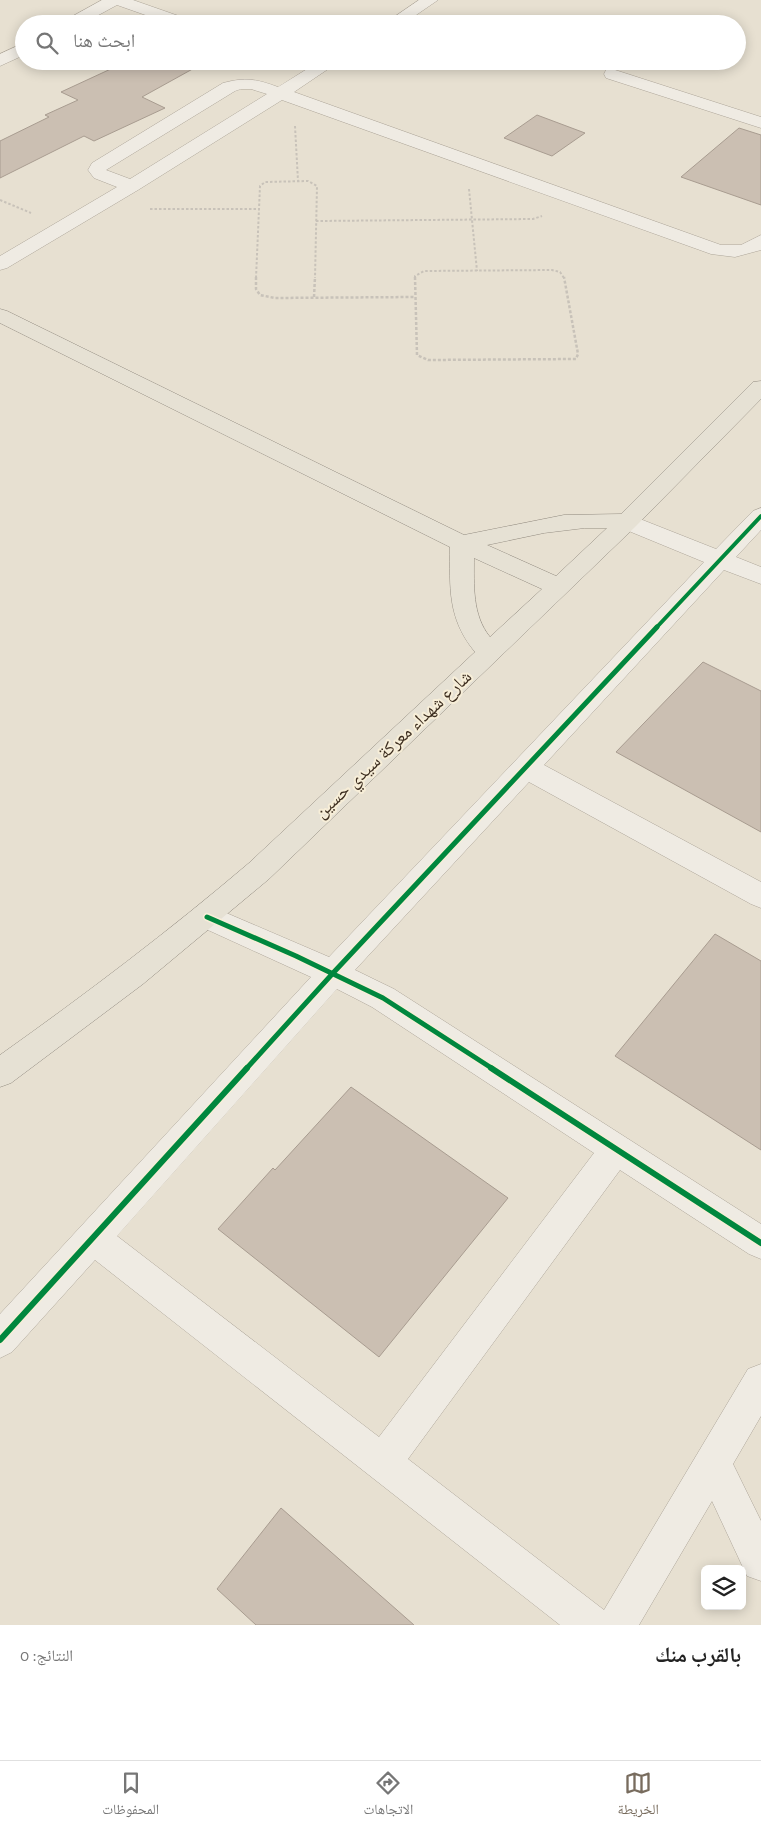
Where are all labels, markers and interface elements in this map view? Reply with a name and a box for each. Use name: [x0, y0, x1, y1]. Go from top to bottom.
search box: [15, 15, 746, 70]
icon: search: [33, 29, 61, 57]
text: ابحث هنا: [73, 29, 135, 52]
street label: شارع شهداء معركة سيدي حسين: [310, 665, 479, 825]
map controls: [701, 1565, 746, 1610]
button: layers: [701, 1565, 746, 1610]
text: بالقرب منك: [655, 1642, 741, 1667]
text: النتائج: 0: [20, 1646, 73, 1665]
tab: المحفوظات: [102, 1769, 159, 1823]
tab: الاتجاهات: [364, 1769, 413, 1823]
tab: الخريطة: [618, 1769, 659, 1823]

